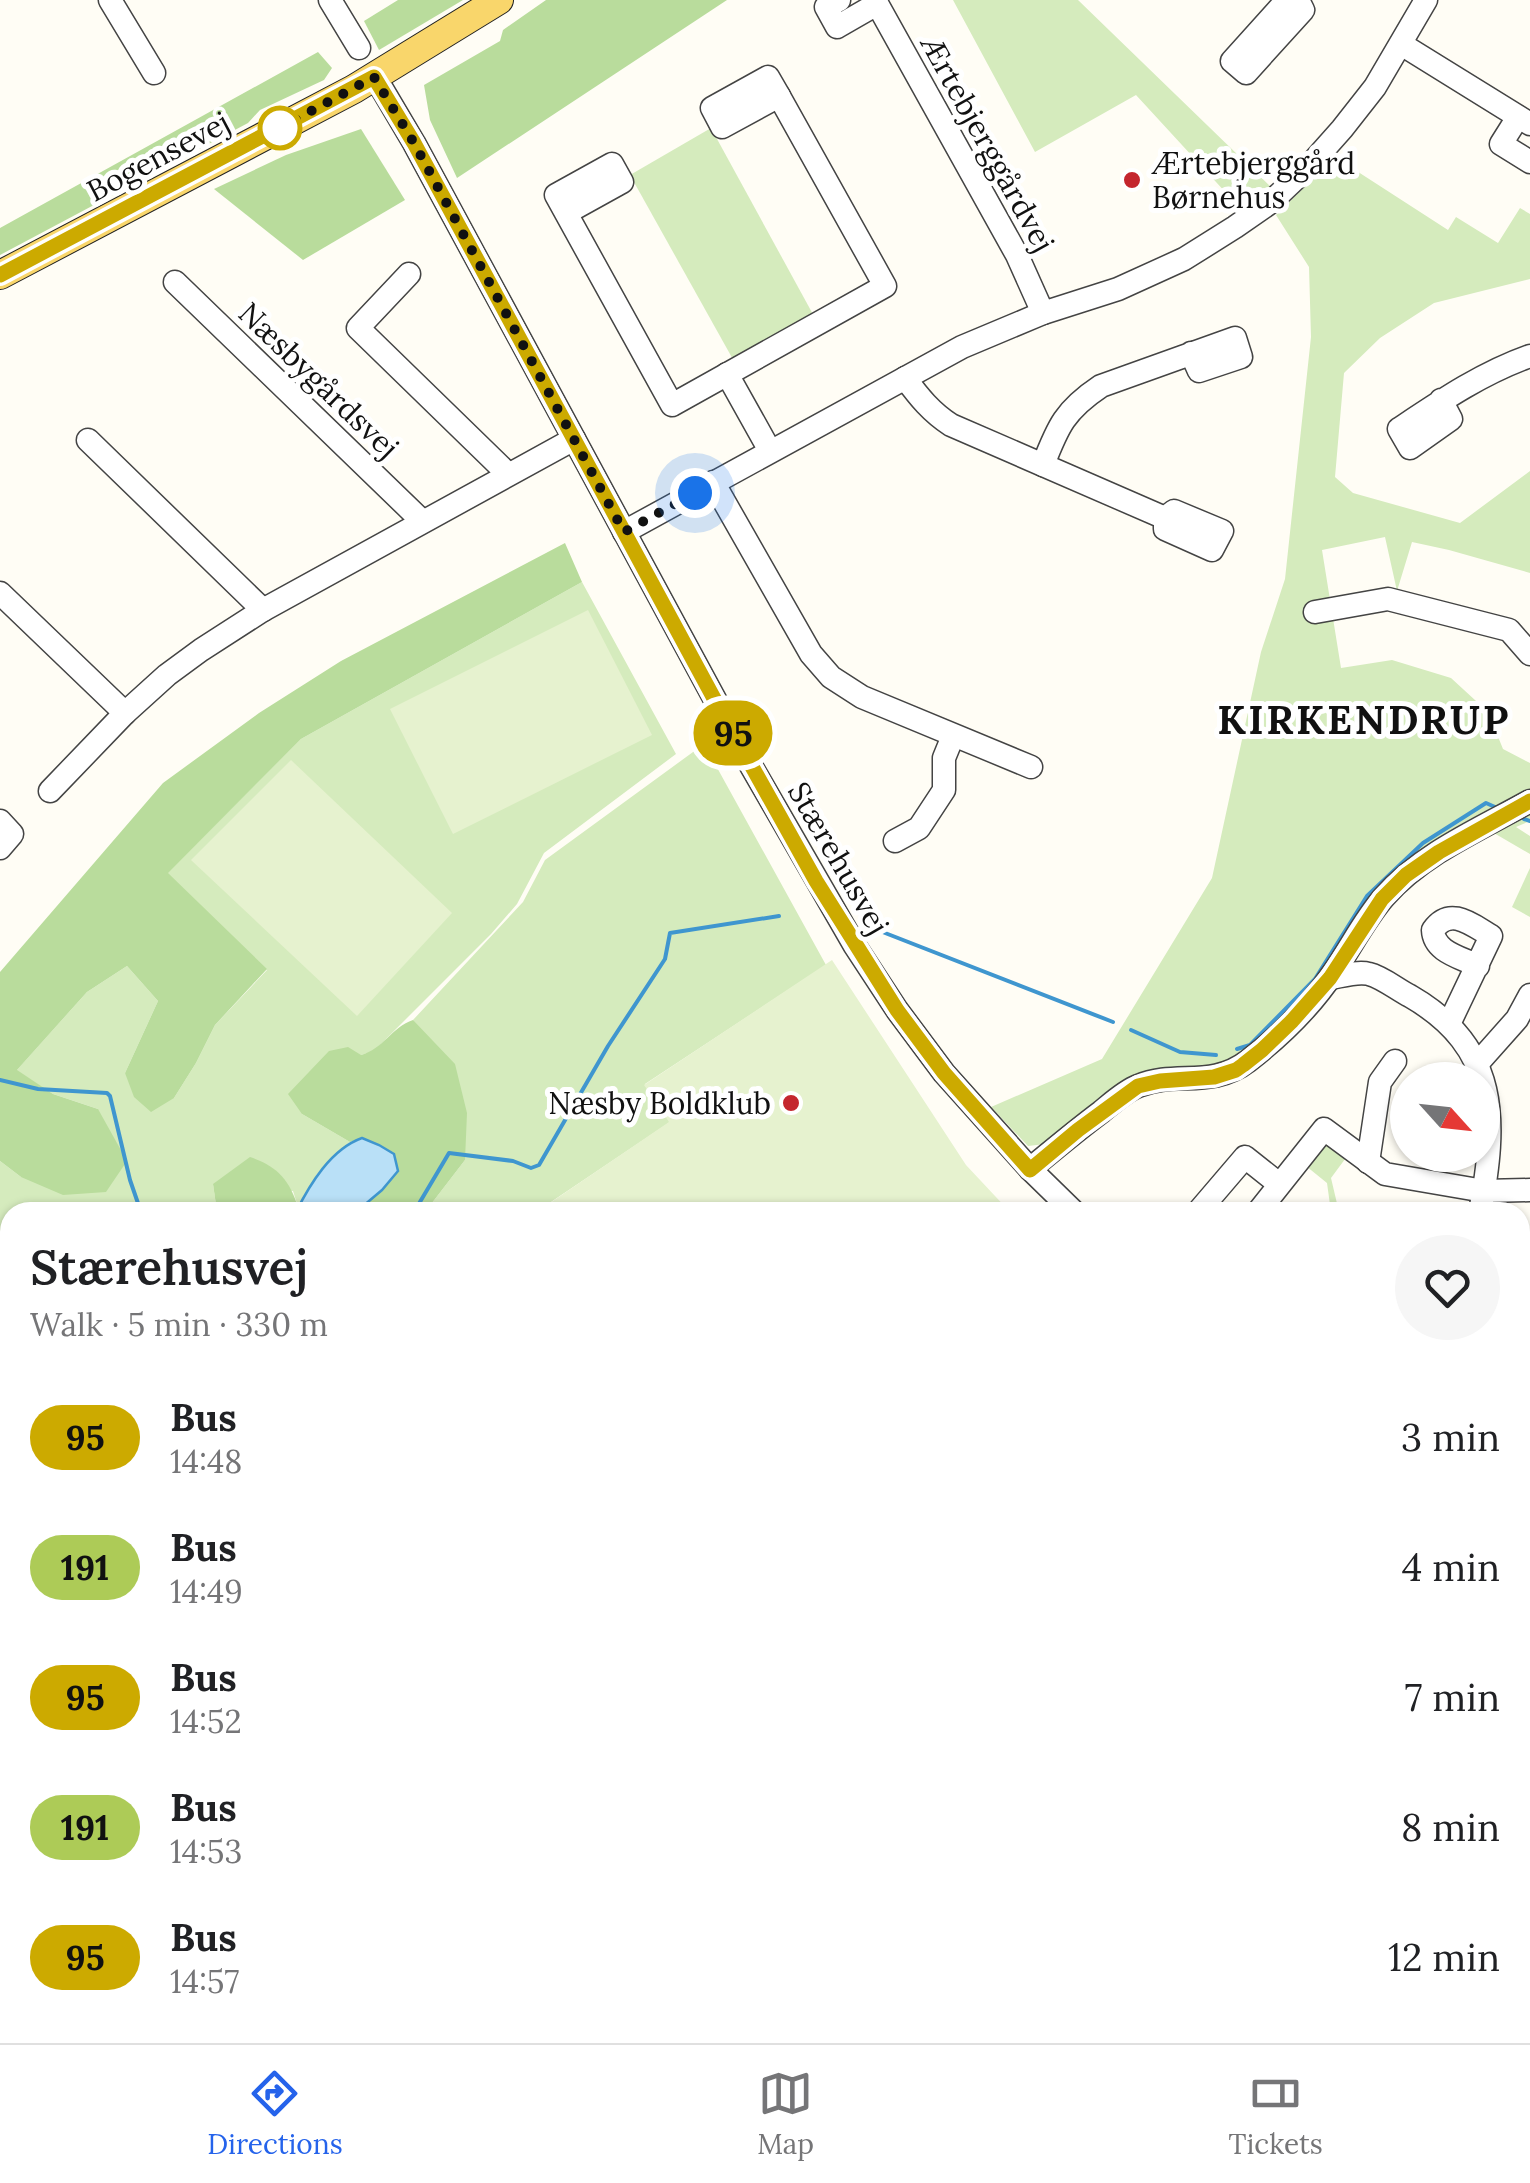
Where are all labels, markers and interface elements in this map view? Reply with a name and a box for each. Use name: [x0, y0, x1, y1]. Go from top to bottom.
street label: Ærtebjerggårdvej: [911, 27, 1063, 259]
street label: Bogensevej: [80, 103, 236, 210]
unlabelled marker: [259, 107, 301, 149]
place label: Ærtebjerggård Børnehus: [1151, 144, 1355, 216]
marker: Ærtebjerggård Børnehus: [1121, 169, 1143, 191]
street label: Næsbygårdsvej: [230, 294, 407, 467]
your location: [670, 468, 720, 518]
district label: KIRKENDRUP: [1217, 694, 1511, 745]
line badge: 95: [688, 700, 778, 766]
text: 95: [713, 711, 753, 756]
street label: Stærehusvej: [779, 775, 898, 941]
north arrow: [1390, 1062, 1500, 1172]
map controls: [1390, 1062, 1500, 1172]
place label: Næsby Boldklub: [548, 1084, 771, 1123]
marker: Næsby Boldklub: [780, 1092, 802, 1114]
button: heart: [1395, 1235, 1500, 1340]
text: Stærehusvej: [30, 1236, 308, 1297]
text: Walk · 5 min · 330 m: [30, 1304, 328, 1345]
text: Bus: [170, 1393, 237, 1441]
text: 3 min: [1401, 1413, 1500, 1461]
text: 95: [65, 1415, 105, 1460]
text: 14:48: [170, 1441, 242, 1482]
text: Bus: [170, 1523, 237, 1571]
text: 4 min: [1402, 1543, 1500, 1591]
text: 191: [61, 1545, 109, 1590]
text: 14:49: [170, 1571, 243, 1612]
text: Bus: [170, 1653, 237, 1701]
text: 7 min: [1405, 1673, 1500, 1721]
text: 95: [65, 1675, 105, 1720]
text: 14:52: [170, 1701, 242, 1742]
text: Bus: [170, 1783, 237, 1831]
text: 8 min: [1401, 1803, 1500, 1851]
text: 191: [61, 1805, 109, 1850]
text: 14:53: [170, 1831, 242, 1872]
text: Bus: [170, 1913, 237, 1961]
text: 12 min: [1388, 1933, 1500, 1981]
text: 95: [65, 1935, 105, 1980]
text: 14:57: [170, 1961, 239, 2002]
tab: Directions: [207, 2066, 343, 2162]
tab: Map: [757, 2066, 814, 2162]
tab: Tickets: [1228, 2066, 1323, 2162]

